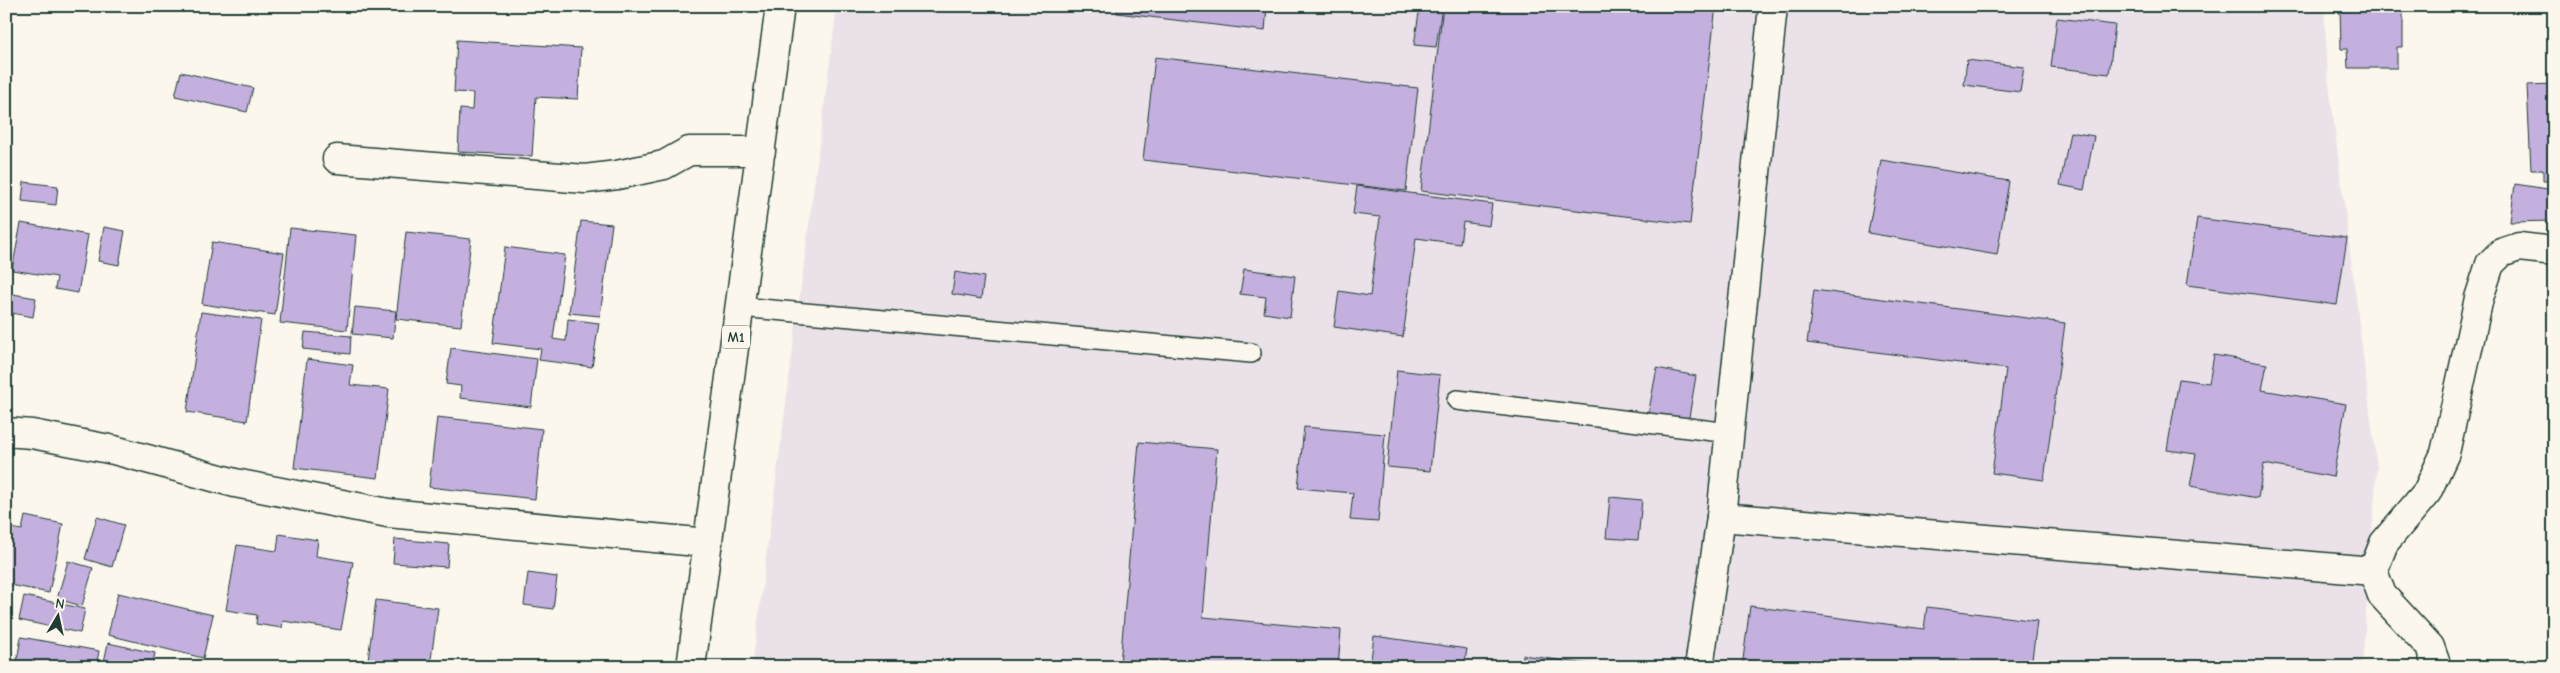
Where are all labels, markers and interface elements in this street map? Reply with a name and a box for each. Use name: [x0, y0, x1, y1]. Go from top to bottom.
road number: M1: [722, 326, 750, 348]
north arrow: [32, 590, 82, 640]
text: N: [54, 595, 66, 613]

